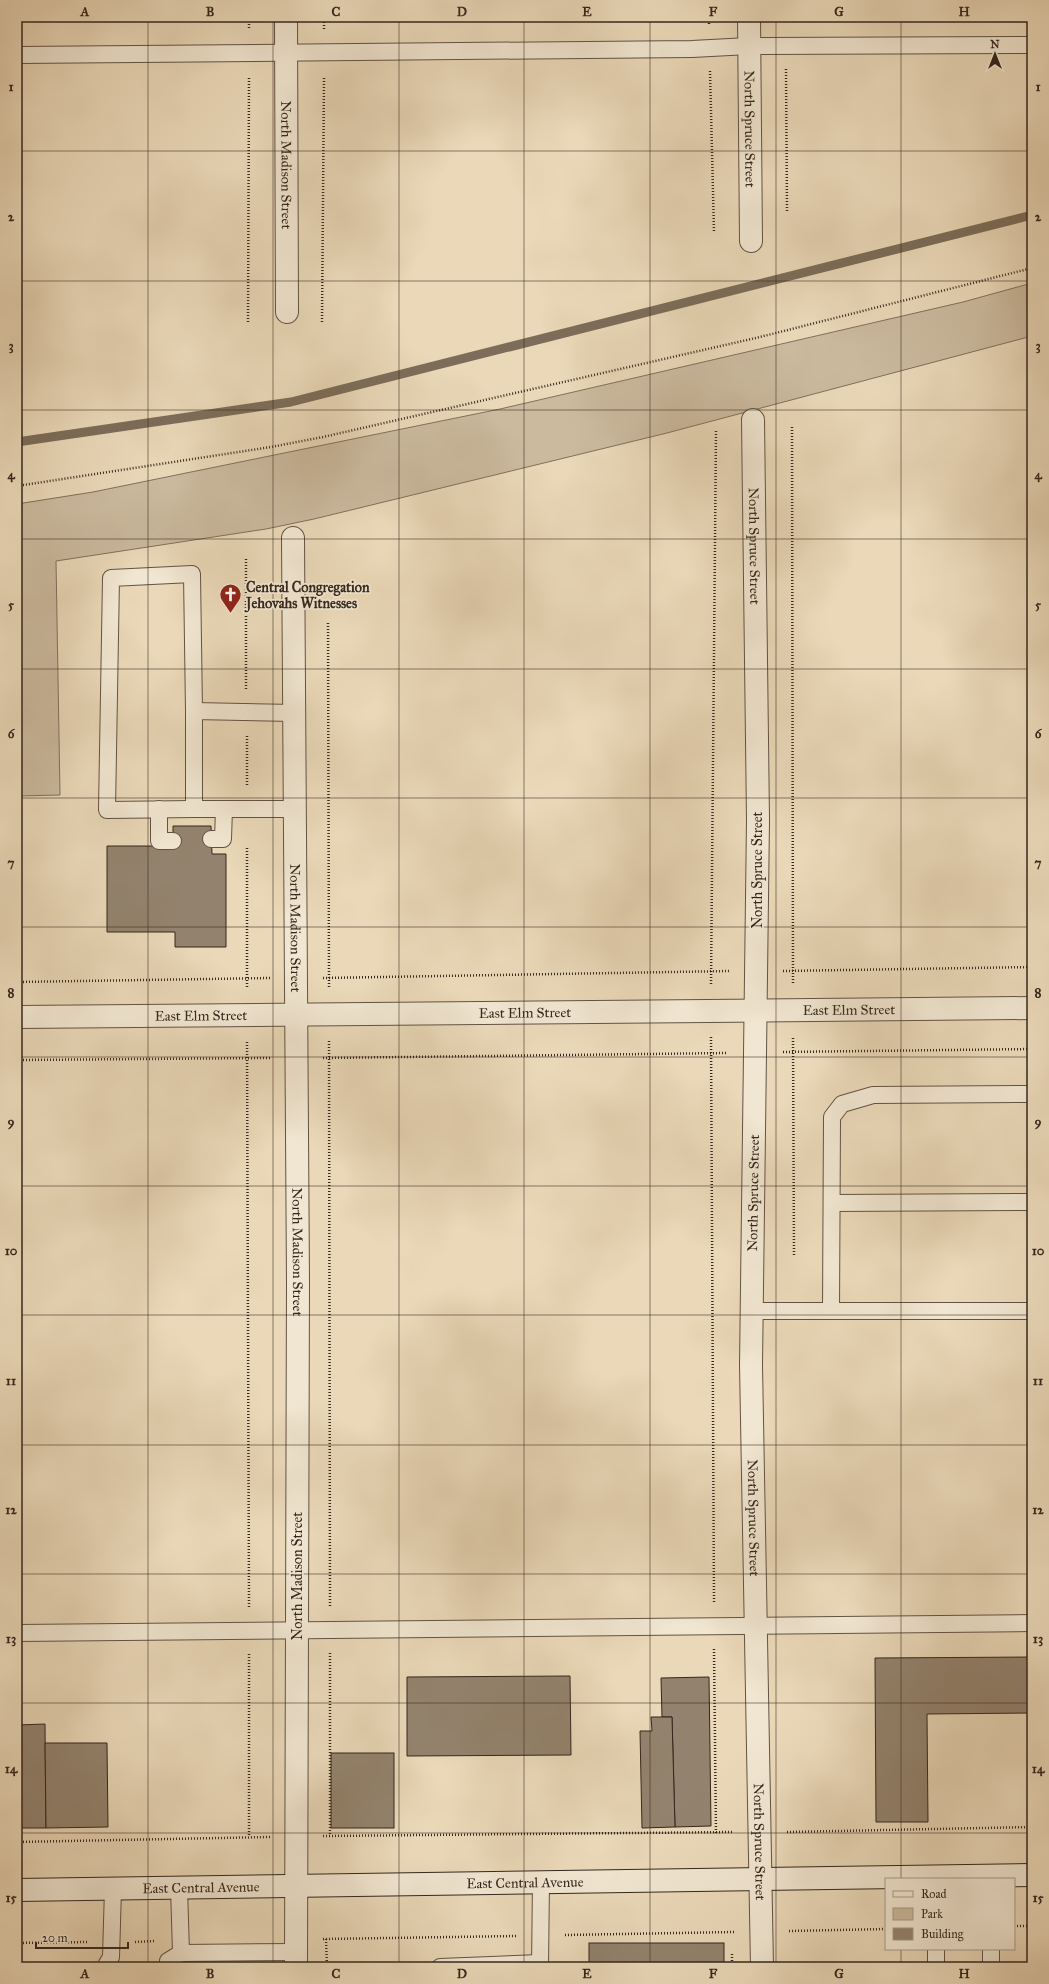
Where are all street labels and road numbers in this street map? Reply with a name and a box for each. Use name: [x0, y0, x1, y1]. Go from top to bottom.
street label: North Spruce Street: [740, 70, 759, 188]
street label: North Madison Street: [277, 101, 295, 229]
street label: North Spruce Street: [745, 487, 763, 605]
street label: North Spruce Street: [749, 811, 766, 929]
street label: North Madison Street: [286, 864, 304, 992]
street label: East Elm Street: [803, 1001, 895, 1019]
street label: East Elm Street: [479, 1004, 571, 1022]
street label: East Elm Street: [155, 1007, 247, 1025]
street label: North Spruce Street: [744, 1134, 763, 1252]
street label: North Madison Street: [288, 1188, 306, 1316]
street label: North Spruce Street: [744, 1459, 763, 1577]
street label: North Madison Street: [289, 1512, 306, 1640]
street label: North Spruce Street: [750, 1783, 769, 1901]
street label: East Central Avenue: [466, 1874, 584, 1892]
street label: East Central Avenue: [142, 1878, 260, 1897]

